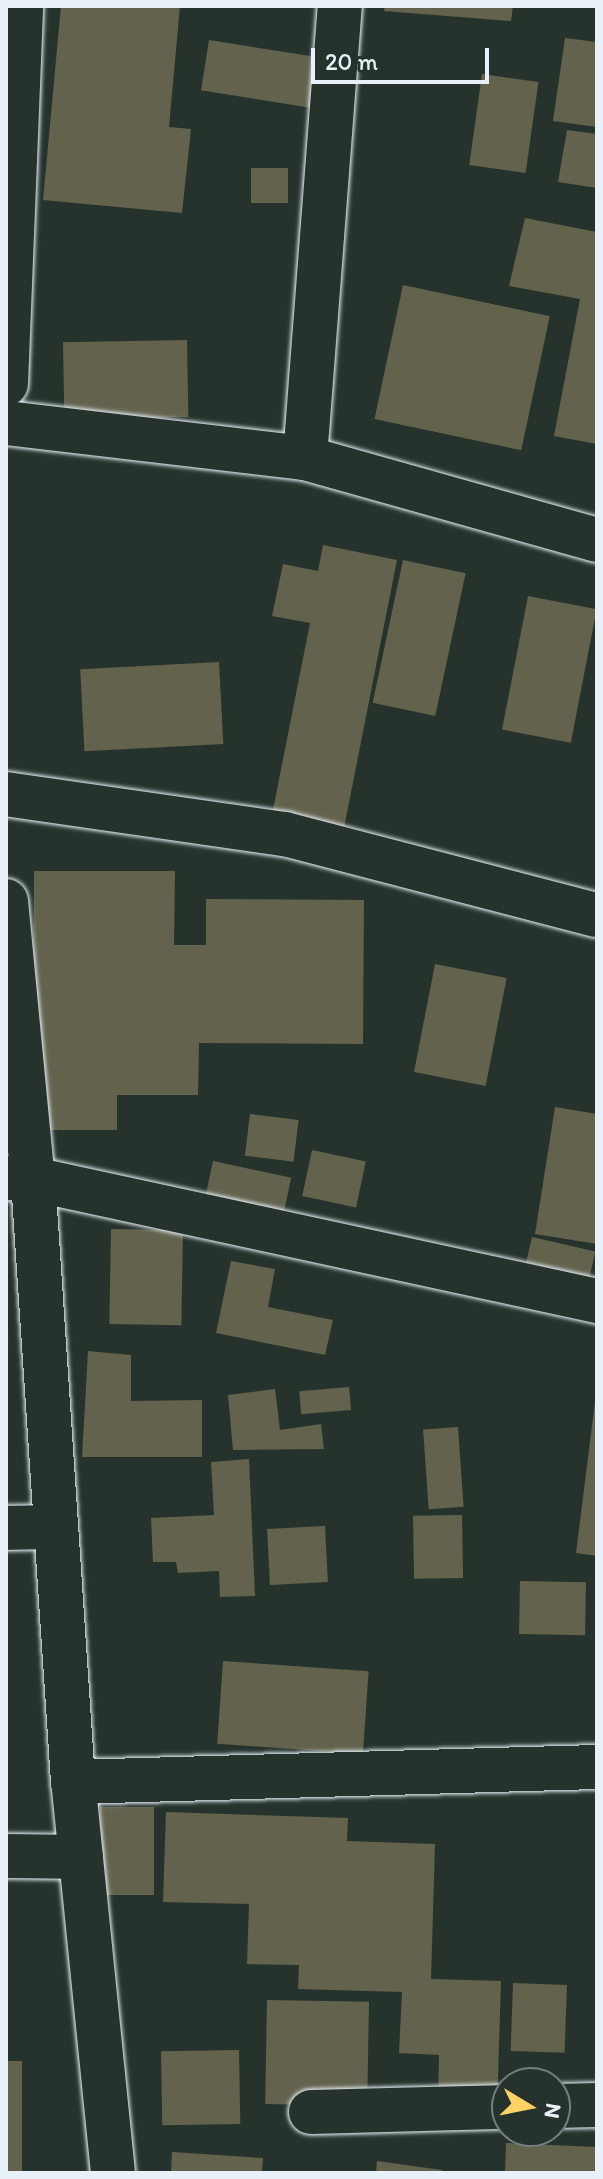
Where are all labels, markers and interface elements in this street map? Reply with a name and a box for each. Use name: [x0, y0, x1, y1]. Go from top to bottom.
scale bar: [315, 32, 493, 82]
text: 20 m: [325, 47, 378, 76]
north arrow: [491, 2067, 571, 2147]
text: N: [539, 2101, 568, 2121]

